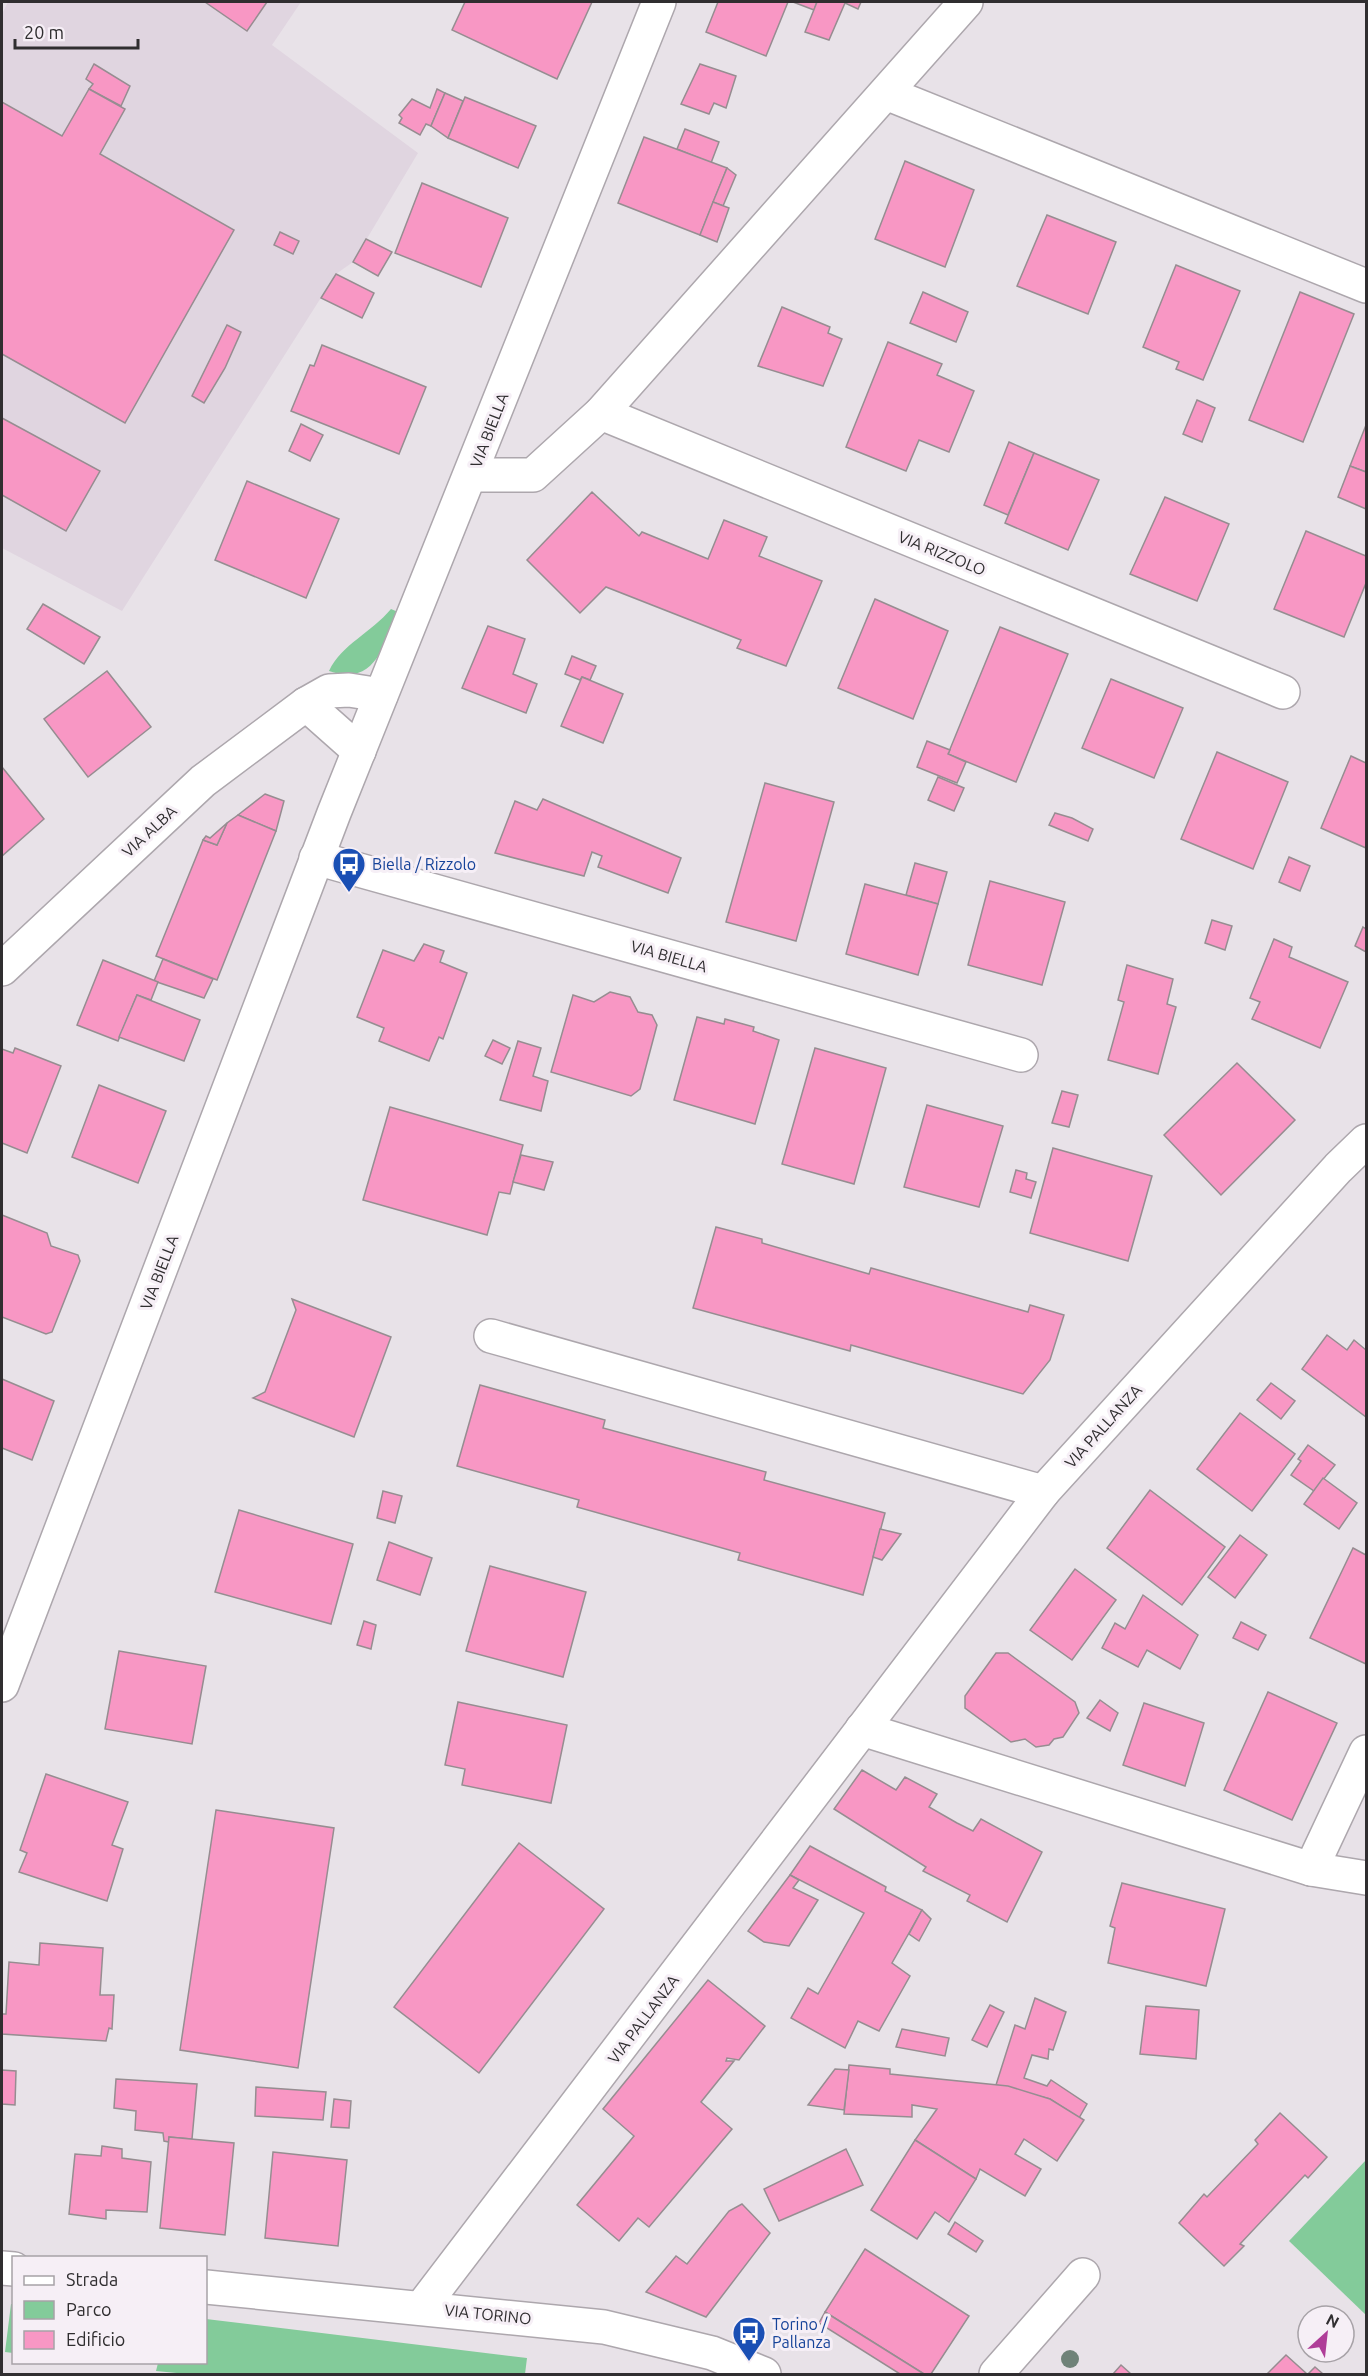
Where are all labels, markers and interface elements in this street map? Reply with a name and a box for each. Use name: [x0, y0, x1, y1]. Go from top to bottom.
scale bar: [15, 12, 138, 50]
text: 20 m: [24, 22, 64, 42]
street label: VIA BIELLA: [466, 389, 512, 470]
street label: VIA RIZZOLO: [896, 527, 988, 579]
street label: VIA ALBA: [118, 801, 180, 861]
bus stop icon: Biella / Rizzolo: [331, 846, 367, 893]
place label: Biella / Rizzolo: [372, 855, 476, 873]
street label: VIA BIELLA: [629, 937, 710, 976]
street label: VIA BIELLA: [136, 1231, 182, 1312]
street label: VIA PALLANZA: [1061, 1380, 1146, 1471]
street label: VIA PALLANZA: [604, 1971, 682, 2067]
legend: [12, 2256, 207, 2364]
text: Strada: [66, 2269, 118, 2289]
text: Parco: [66, 2299, 112, 2319]
street label: VIA TORINO: [444, 2300, 532, 2328]
north arrow: [1296, 2304, 1356, 2364]
text: N: [1323, 2310, 1342, 2331]
bus stop icon: Torino / Pallanza: [731, 2315, 767, 2362]
place label: Torino / Pallanza: [772, 2315, 831, 2351]
text: Edificio: [66, 2329, 125, 2349]

